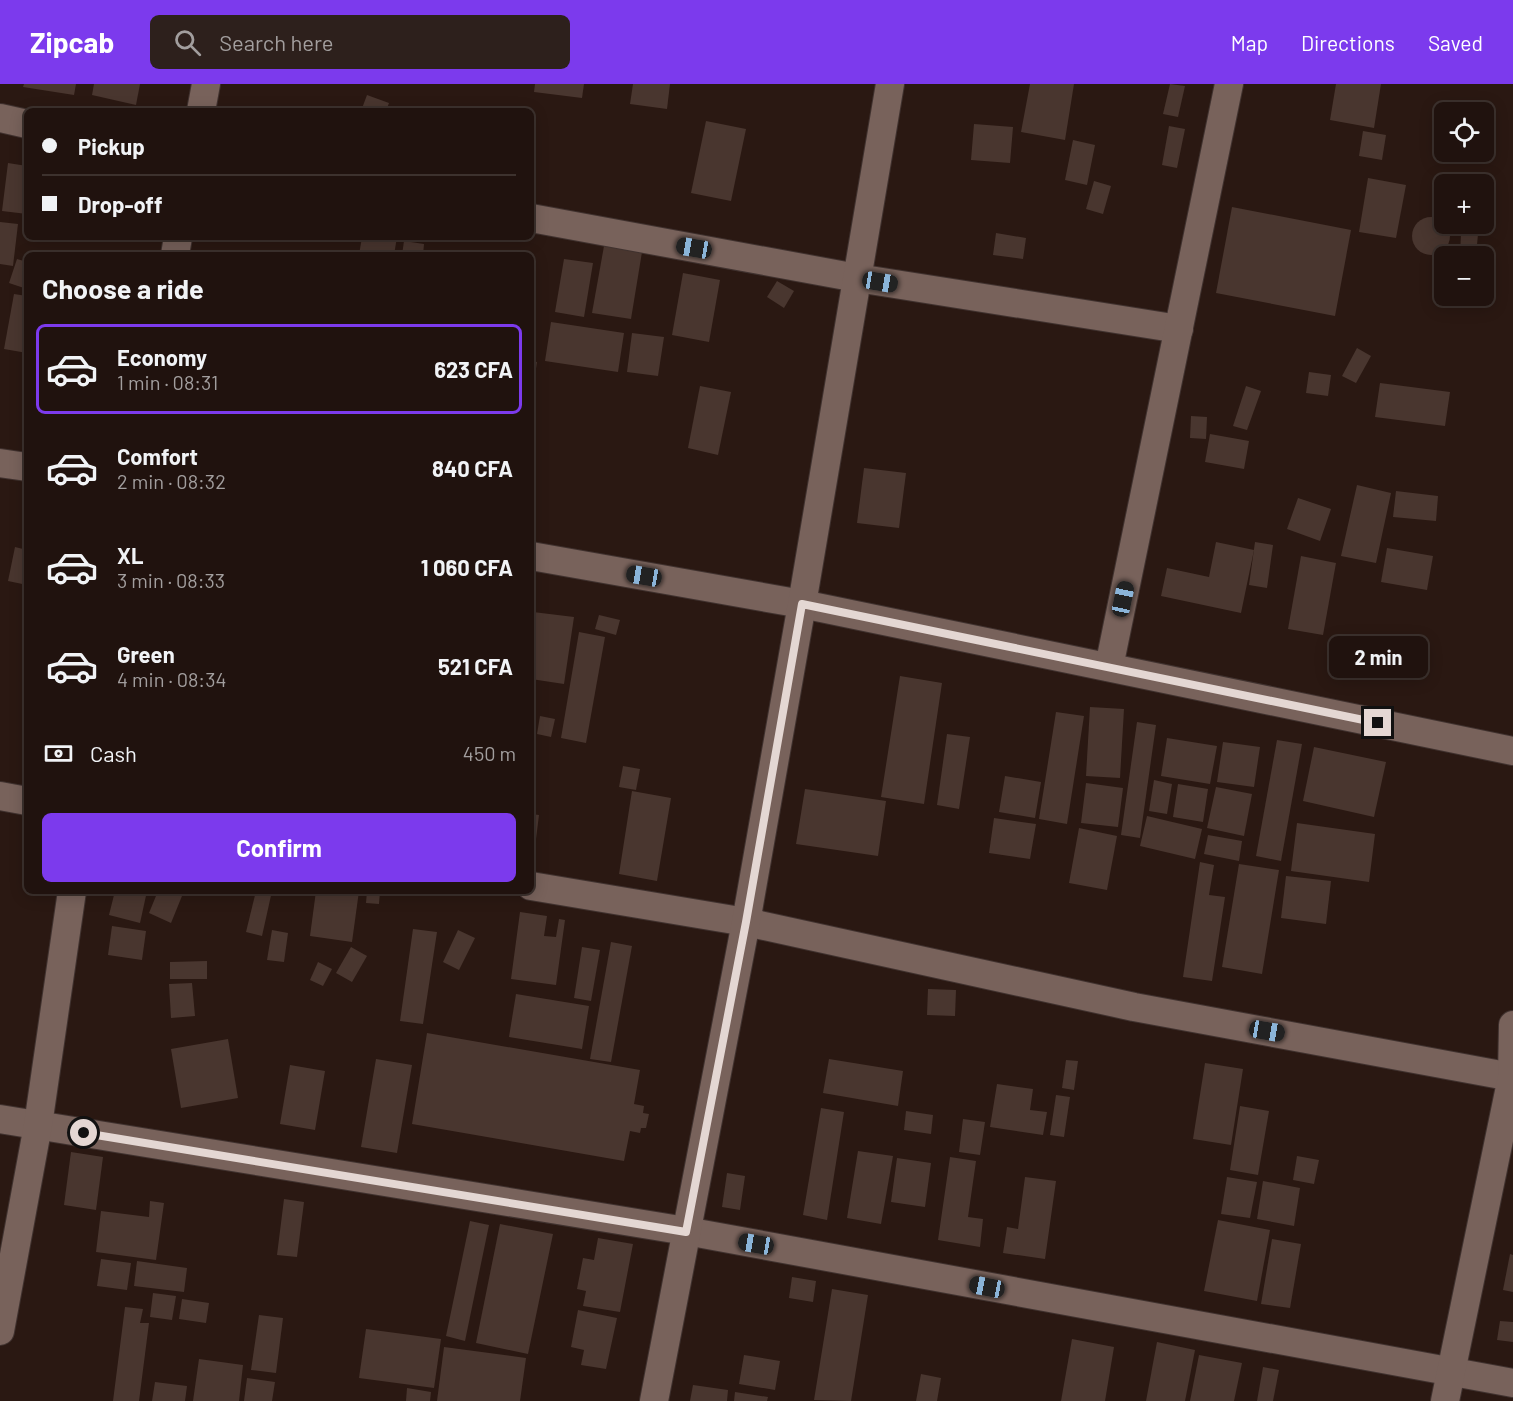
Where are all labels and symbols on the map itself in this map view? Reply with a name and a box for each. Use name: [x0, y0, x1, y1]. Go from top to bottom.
car: [675, 236, 713, 260]
car: [861, 270, 899, 294]
car: [625, 564, 663, 588]
car: [1110, 580, 1136, 618]
callout: 2 min: [1328, 636, 1428, 678]
route end: [1364, 709, 1391, 736]
car: [1248, 1019, 1286, 1043]
route start: [70, 1119, 97, 1146]
car: [737, 1232, 775, 1256]
car: [968, 1275, 1006, 1299]

